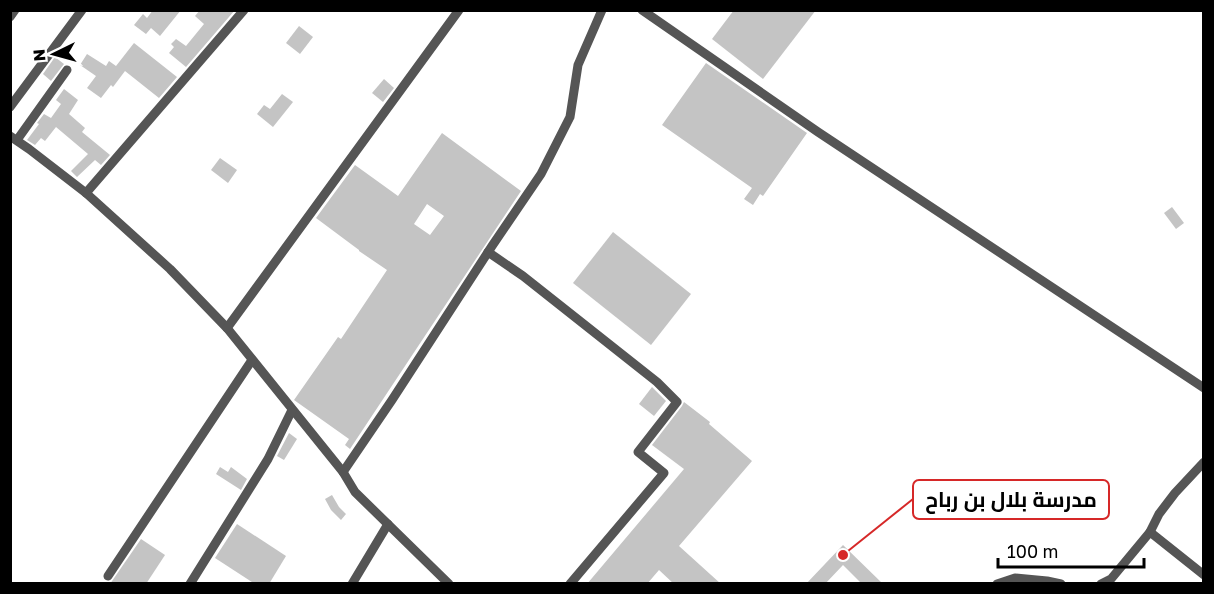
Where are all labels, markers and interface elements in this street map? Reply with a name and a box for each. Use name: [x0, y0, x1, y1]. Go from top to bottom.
north arrow: [24, 24, 84, 84]
text: N: [29, 48, 50, 62]
callout: مدرسة بلال بن رباح: [913, 480, 1109, 519]
text: مدرسة بلال بن رباح: [925, 486, 1097, 514]
scale bar: [998, 531, 1144, 569]
text: 100 m: [1007, 540, 1058, 562]

